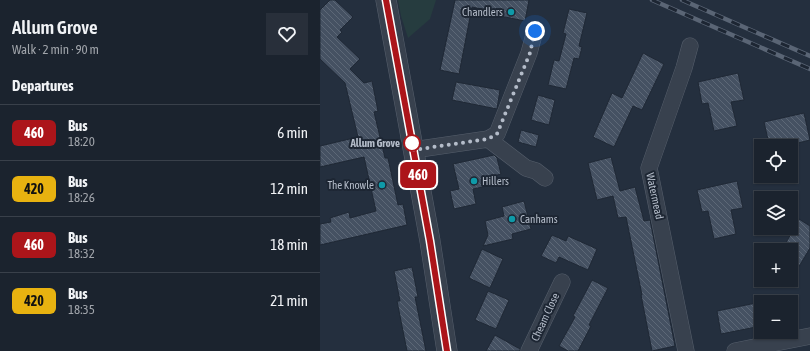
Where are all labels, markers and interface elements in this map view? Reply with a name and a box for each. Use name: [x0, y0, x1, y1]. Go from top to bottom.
place label: Chandlers: [462, 6, 503, 18]
marker: Chandlers: [506, 7, 516, 17]
button: heart: [266, 13, 308, 55]
text: Allum Grove: [12, 16, 98, 38]
your location: [525, 21, 545, 41]
text: Walk · 2 min · 90 m: [12, 42, 99, 57]
text: Departures: [12, 77, 74, 94]
text: Bus: [68, 117, 88, 134]
text: 6 min: [277, 124, 308, 141]
text: 460: [24, 125, 44, 141]
text: 18:20: [68, 134, 95, 149]
marker: Allum Grove: [403, 134, 421, 152]
place label: Allum Grove: [349, 137, 400, 149]
map controls: [754, 139, 798, 339]
button: locate: [754, 139, 798, 183]
line badge: 460: [395, 162, 441, 188]
text: 460: [408, 167, 428, 183]
street label: Watermead: [644, 172, 666, 220]
text: Bus: [68, 173, 88, 190]
place label: Hillers: [482, 175, 509, 187]
marker: Hillers: [469, 176, 479, 186]
place label: The Knowle: [327, 179, 374, 191]
text: 12 min: [270, 180, 308, 197]
marker: The Knowle: [377, 180, 387, 190]
text: 420: [24, 181, 44, 197]
text: 18:26: [68, 190, 95, 205]
button: layers: [754, 191, 798, 235]
place label: Canhams: [520, 213, 558, 225]
marker: Canhams: [507, 214, 517, 224]
text: Bus: [68, 229, 88, 246]
text: 18 min: [270, 236, 308, 253]
text: 460: [24, 237, 44, 253]
button: +: [754, 243, 798, 287]
text: 18:32: [68, 246, 95, 261]
text: Bus: [68, 285, 88, 302]
street label: Cheam Close: [529, 291, 561, 343]
text: 21 min: [270, 292, 308, 309]
text: 420: [24, 293, 44, 309]
button: −: [754, 295, 798, 339]
text: 18:35: [68, 302, 95, 317]

